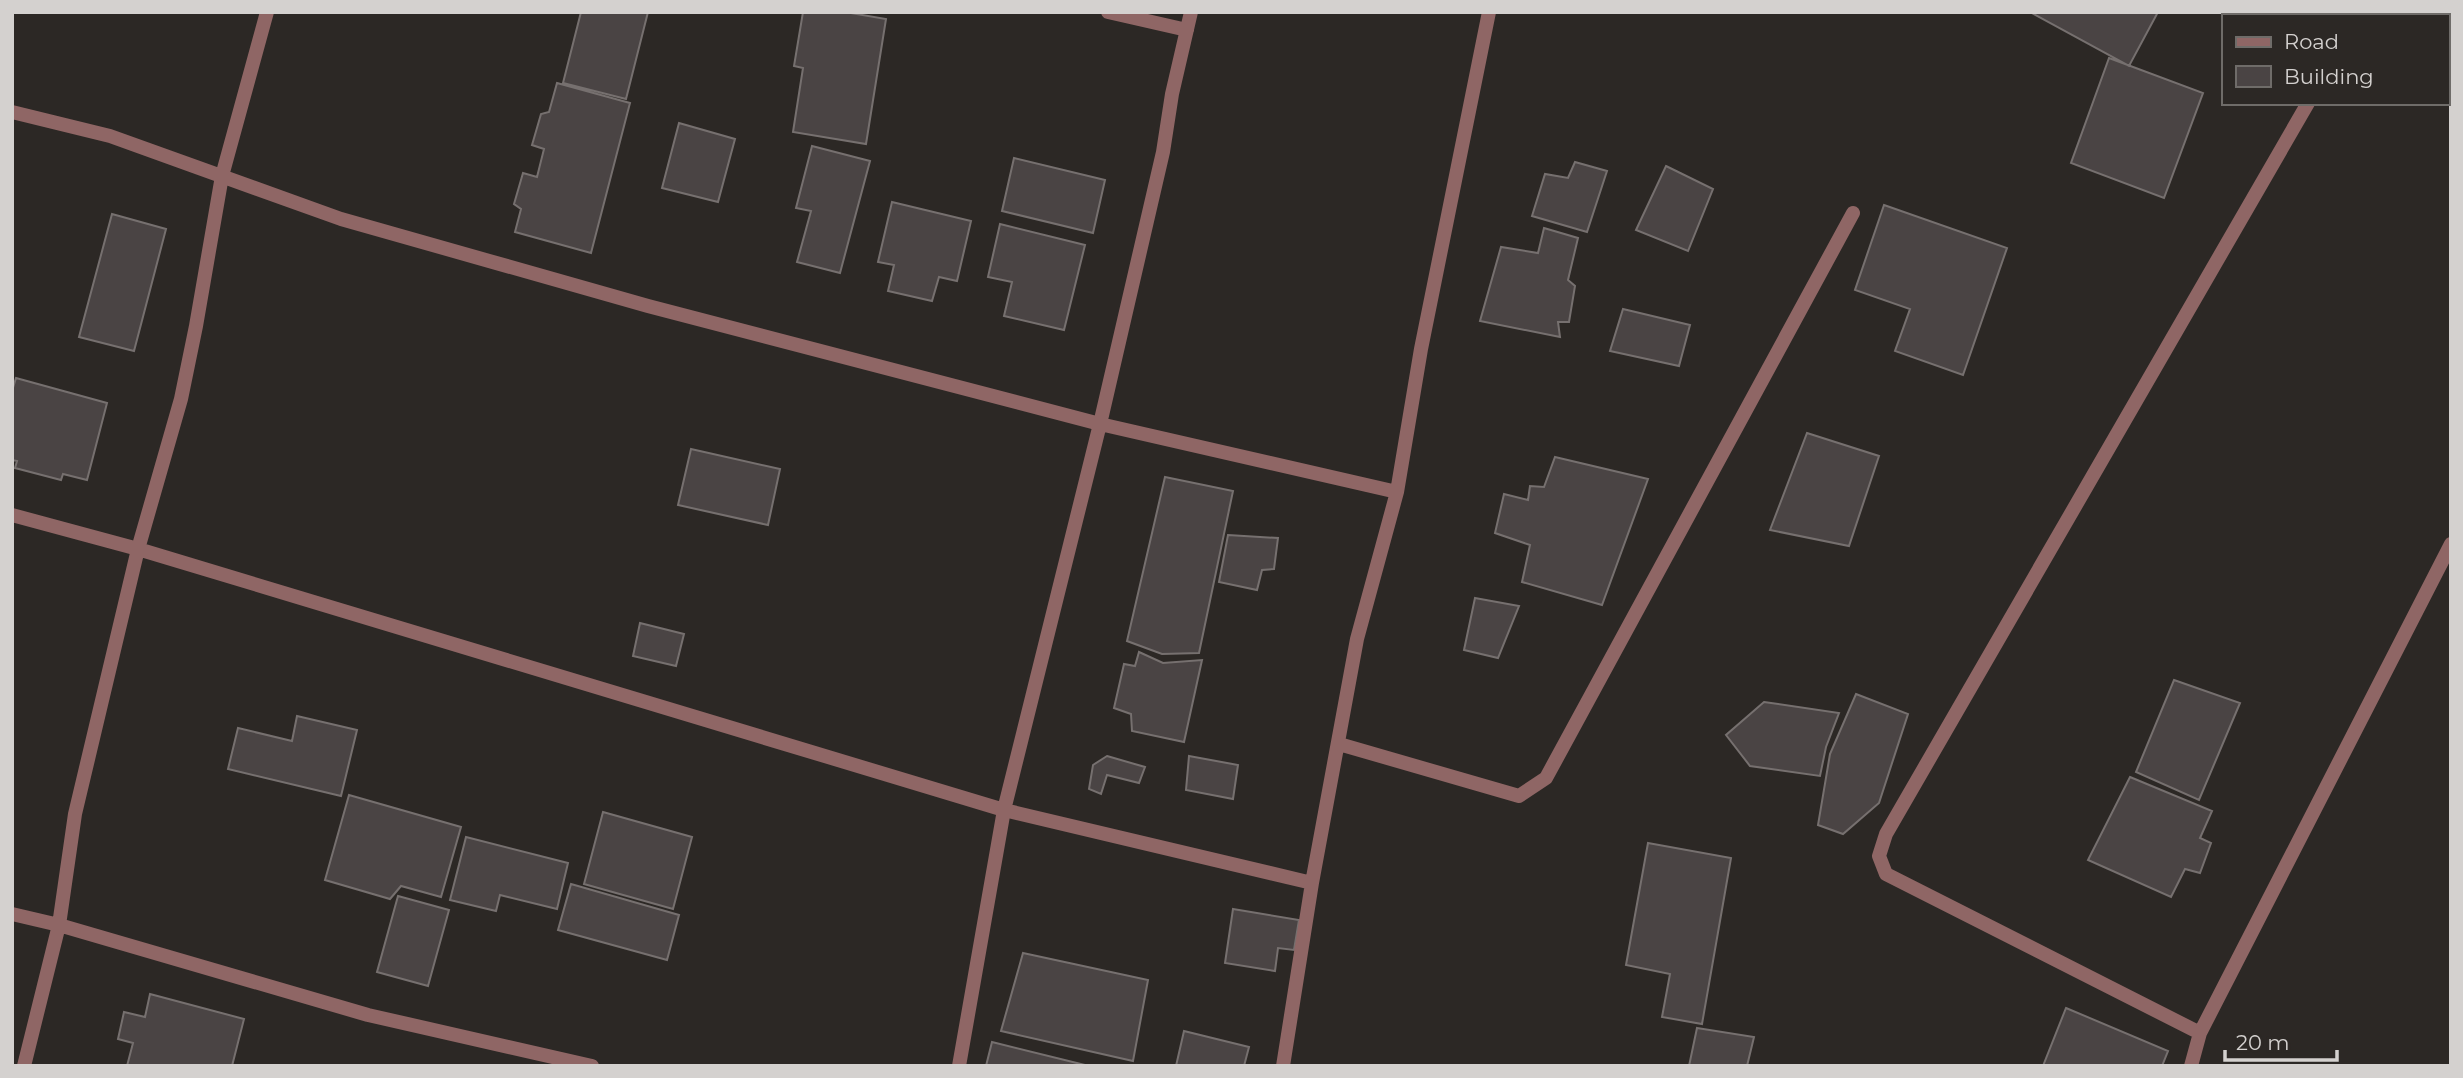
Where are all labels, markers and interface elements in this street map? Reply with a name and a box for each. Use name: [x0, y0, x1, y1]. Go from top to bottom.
legend: [2222, 14, 2449, 105]
text: Road: [2284, 29, 2339, 54]
text: Building: [2284, 64, 2374, 89]
scale bar: [2225, 1018, 2337, 1062]
text: 20 m: [2236, 1030, 2290, 1055]

